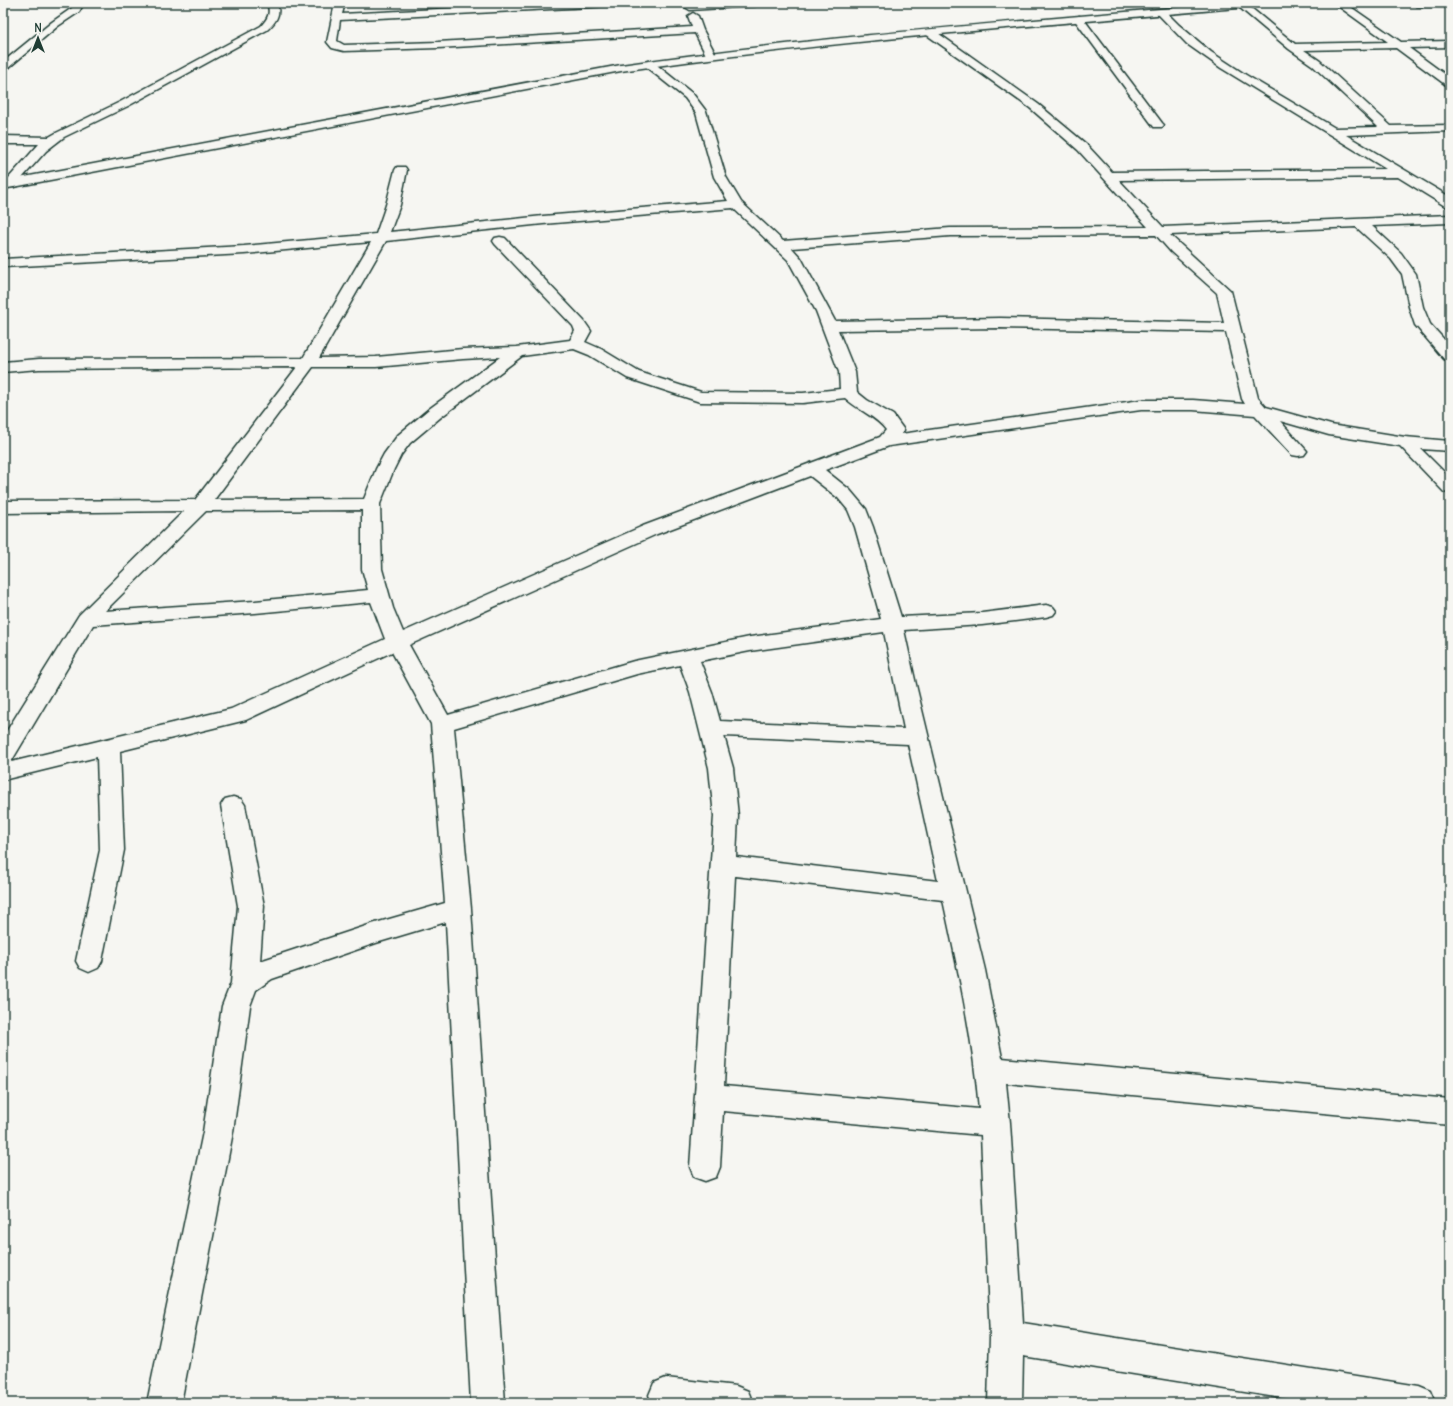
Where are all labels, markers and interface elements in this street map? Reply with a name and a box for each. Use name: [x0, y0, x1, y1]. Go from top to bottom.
north arrow: [18, 18, 58, 58]
text: N: [34, 21, 42, 35]

